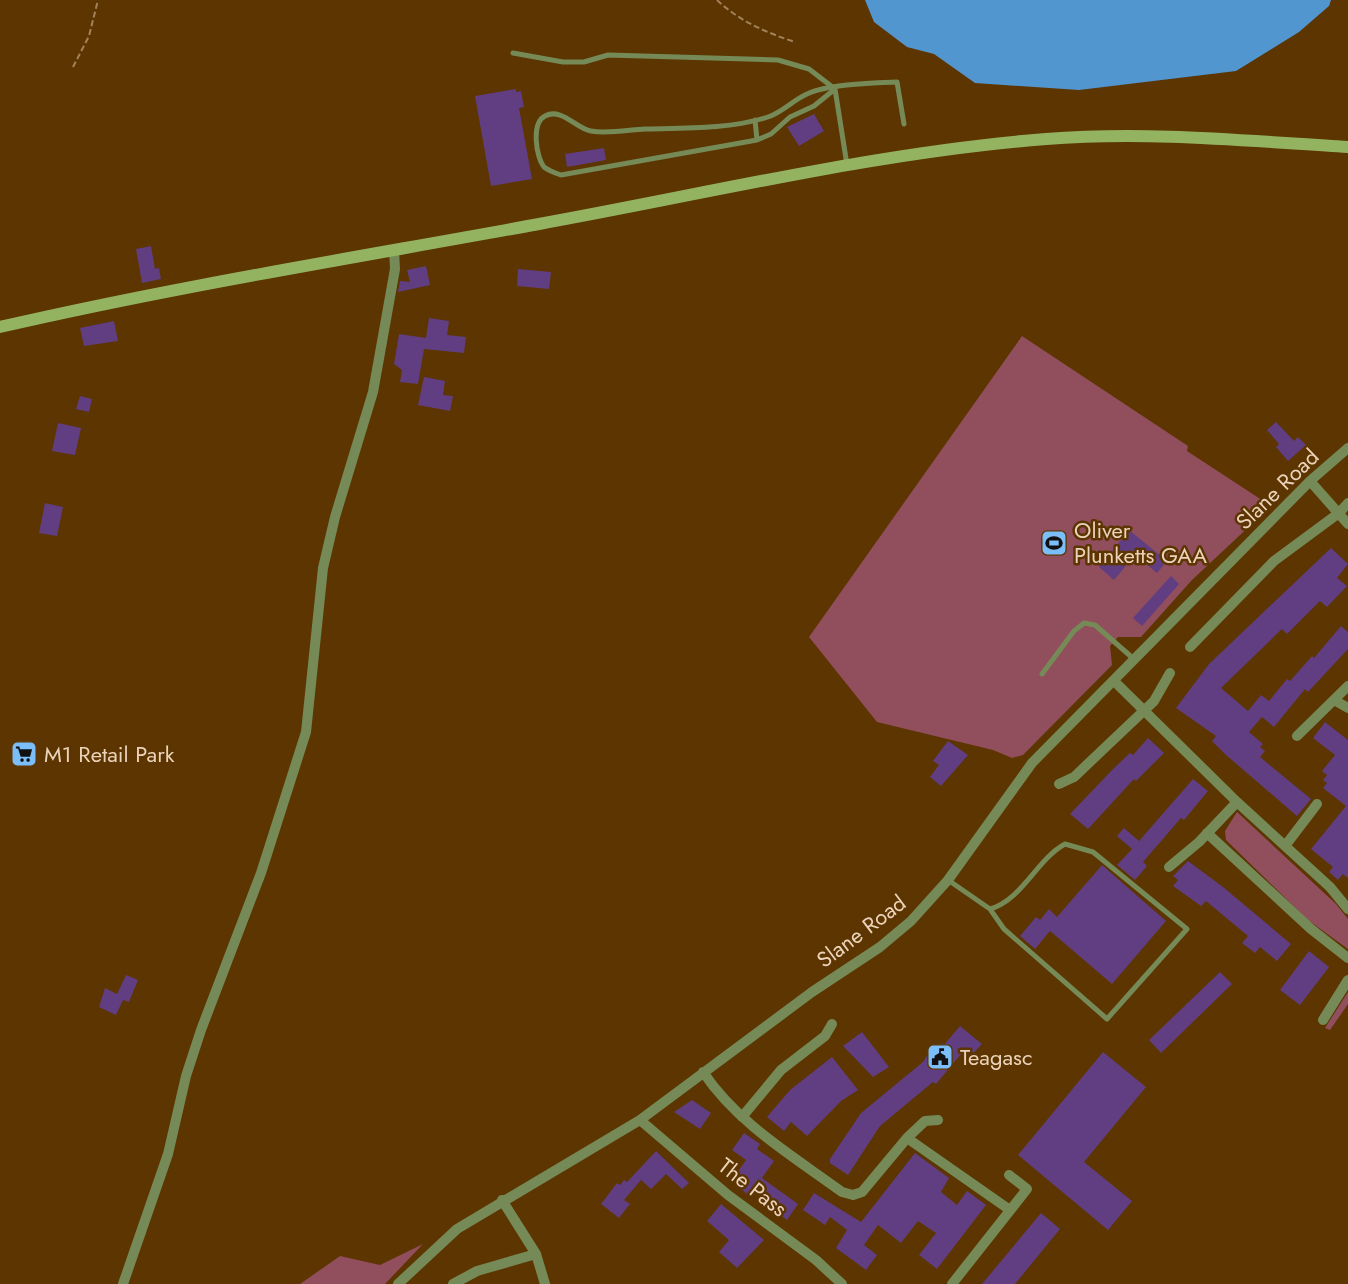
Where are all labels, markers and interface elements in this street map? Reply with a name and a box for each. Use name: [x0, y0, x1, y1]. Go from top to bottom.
street label: Slane Road: [1228, 441, 1326, 537]
place label: Oliver Plunketts GAA: [1074, 514, 1207, 571]
sports icon: Oliver Plunketts GAA: [1039, 528, 1069, 558]
place label: M1 Retail Park: [44, 738, 175, 770]
supermarket icon: M1 Retail Park: [9, 739, 39, 769]
street label: Slane Road: [810, 887, 912, 975]
place label: Teagasc: [960, 1041, 1032, 1073]
public building icon: Teagasc: [925, 1042, 955, 1072]
street label: The Pass: [712, 1150, 794, 1224]

